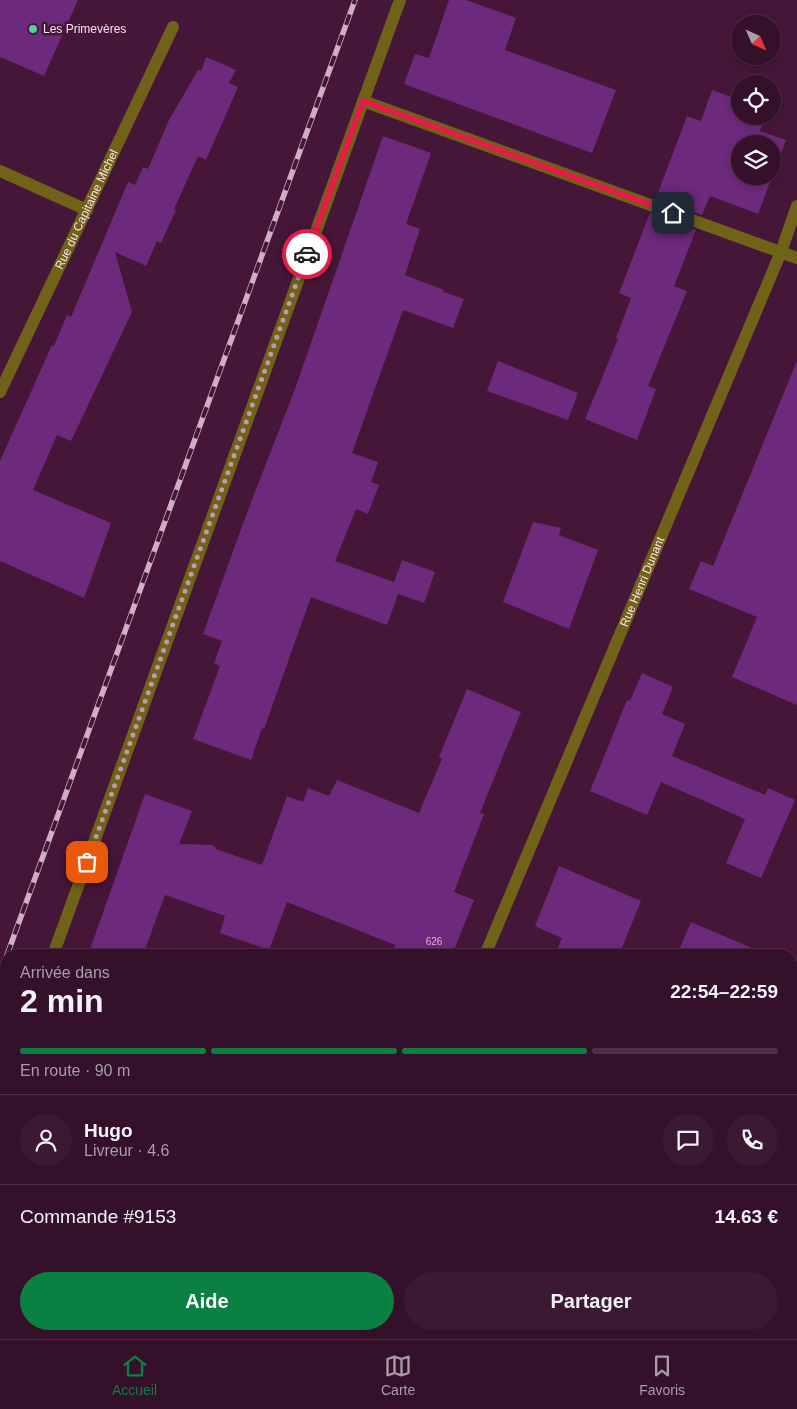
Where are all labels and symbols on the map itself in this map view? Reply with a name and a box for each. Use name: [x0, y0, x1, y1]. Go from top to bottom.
north arrow: [731, 15, 781, 65]
place label: Les Primevères: [43, 22, 126, 36]
marker: Les Primevères: [27, 23, 39, 35]
street label: Rue du Capitaine Michel: [52, 147, 121, 272]
pin: [652, 192, 694, 234]
courier: [282, 229, 332, 279]
street label: Rue Henri Dunant: [617, 534, 668, 629]
pin: [66, 841, 108, 883]
house number: 626: [426, 936, 443, 947]

